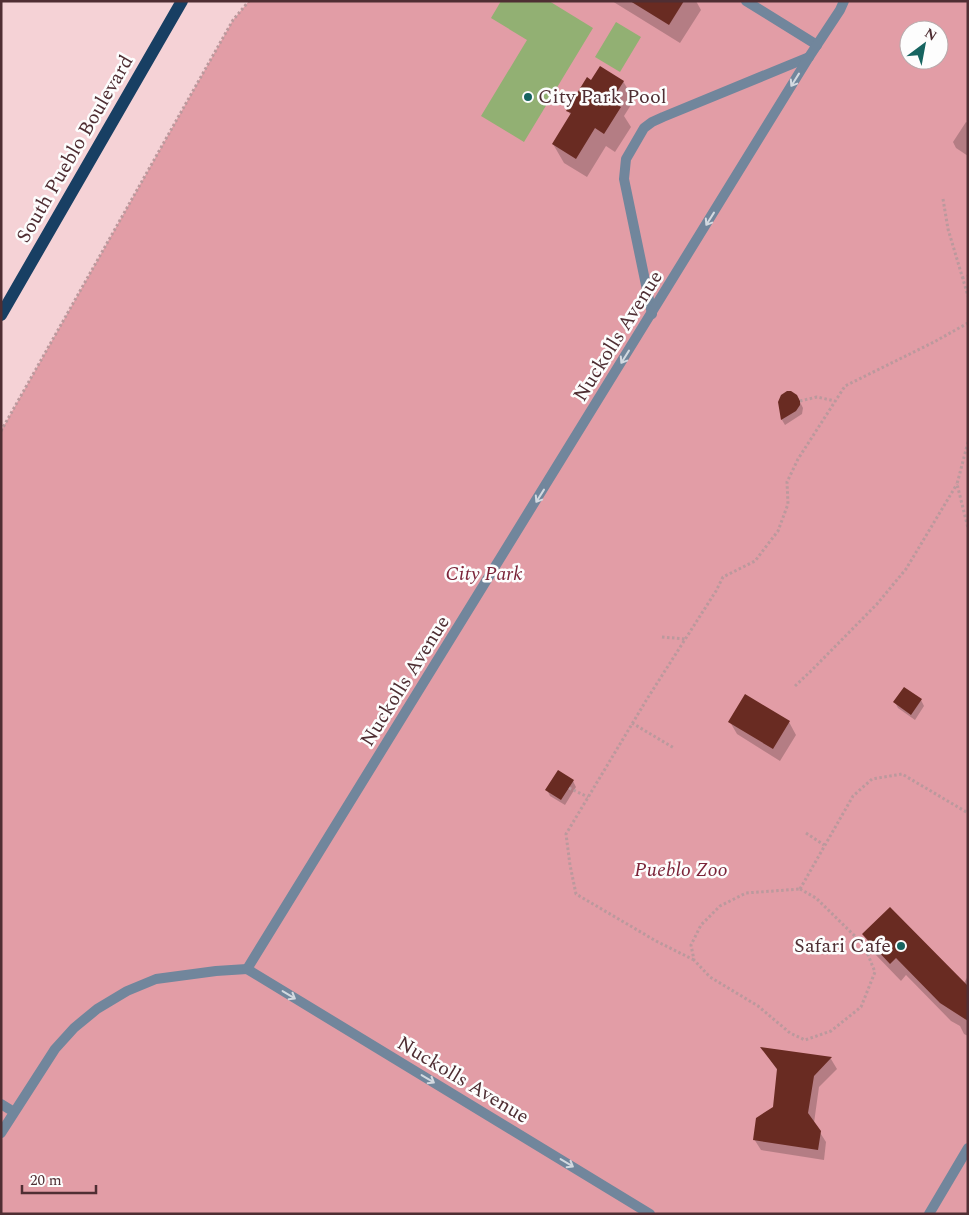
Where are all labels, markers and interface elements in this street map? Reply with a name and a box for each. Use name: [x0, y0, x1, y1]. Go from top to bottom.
north arrow: [899, 20, 949, 70]
text: N: [920, 22, 941, 46]
street label: South Pueblo Boulevard: [9, 49, 141, 249]
one-way arrow: [790, 73, 800, 87]
place label: City Park Pool: [538, 82, 667, 112]
marker: City Park Pool: [522, 91, 534, 103]
one-way arrow: [705, 212, 716, 226]
street label: Nuckolls Avenue: [566, 265, 670, 407]
one-way arrow: [620, 350, 630, 364]
one-way arrow: [534, 488, 544, 502]
park label: City Park: [445, 559, 523, 589]
street label: Nuckolls Avenue: [353, 610, 457, 752]
park label: Pueblo Zoo: [634, 855, 728, 885]
place label: Safari Cafe: [794, 931, 891, 961]
marker: Safari Cafe: [895, 940, 907, 952]
one-way arrow: [281, 990, 295, 1000]
street label: Nuckolls Avenue: [391, 1029, 535, 1131]
one-way arrow: [420, 1075, 434, 1085]
one-way arrow: [559, 1159, 573, 1169]
scale bar: [22, 1162, 96, 1194]
text: 20 m: [30, 1169, 62, 1192]

